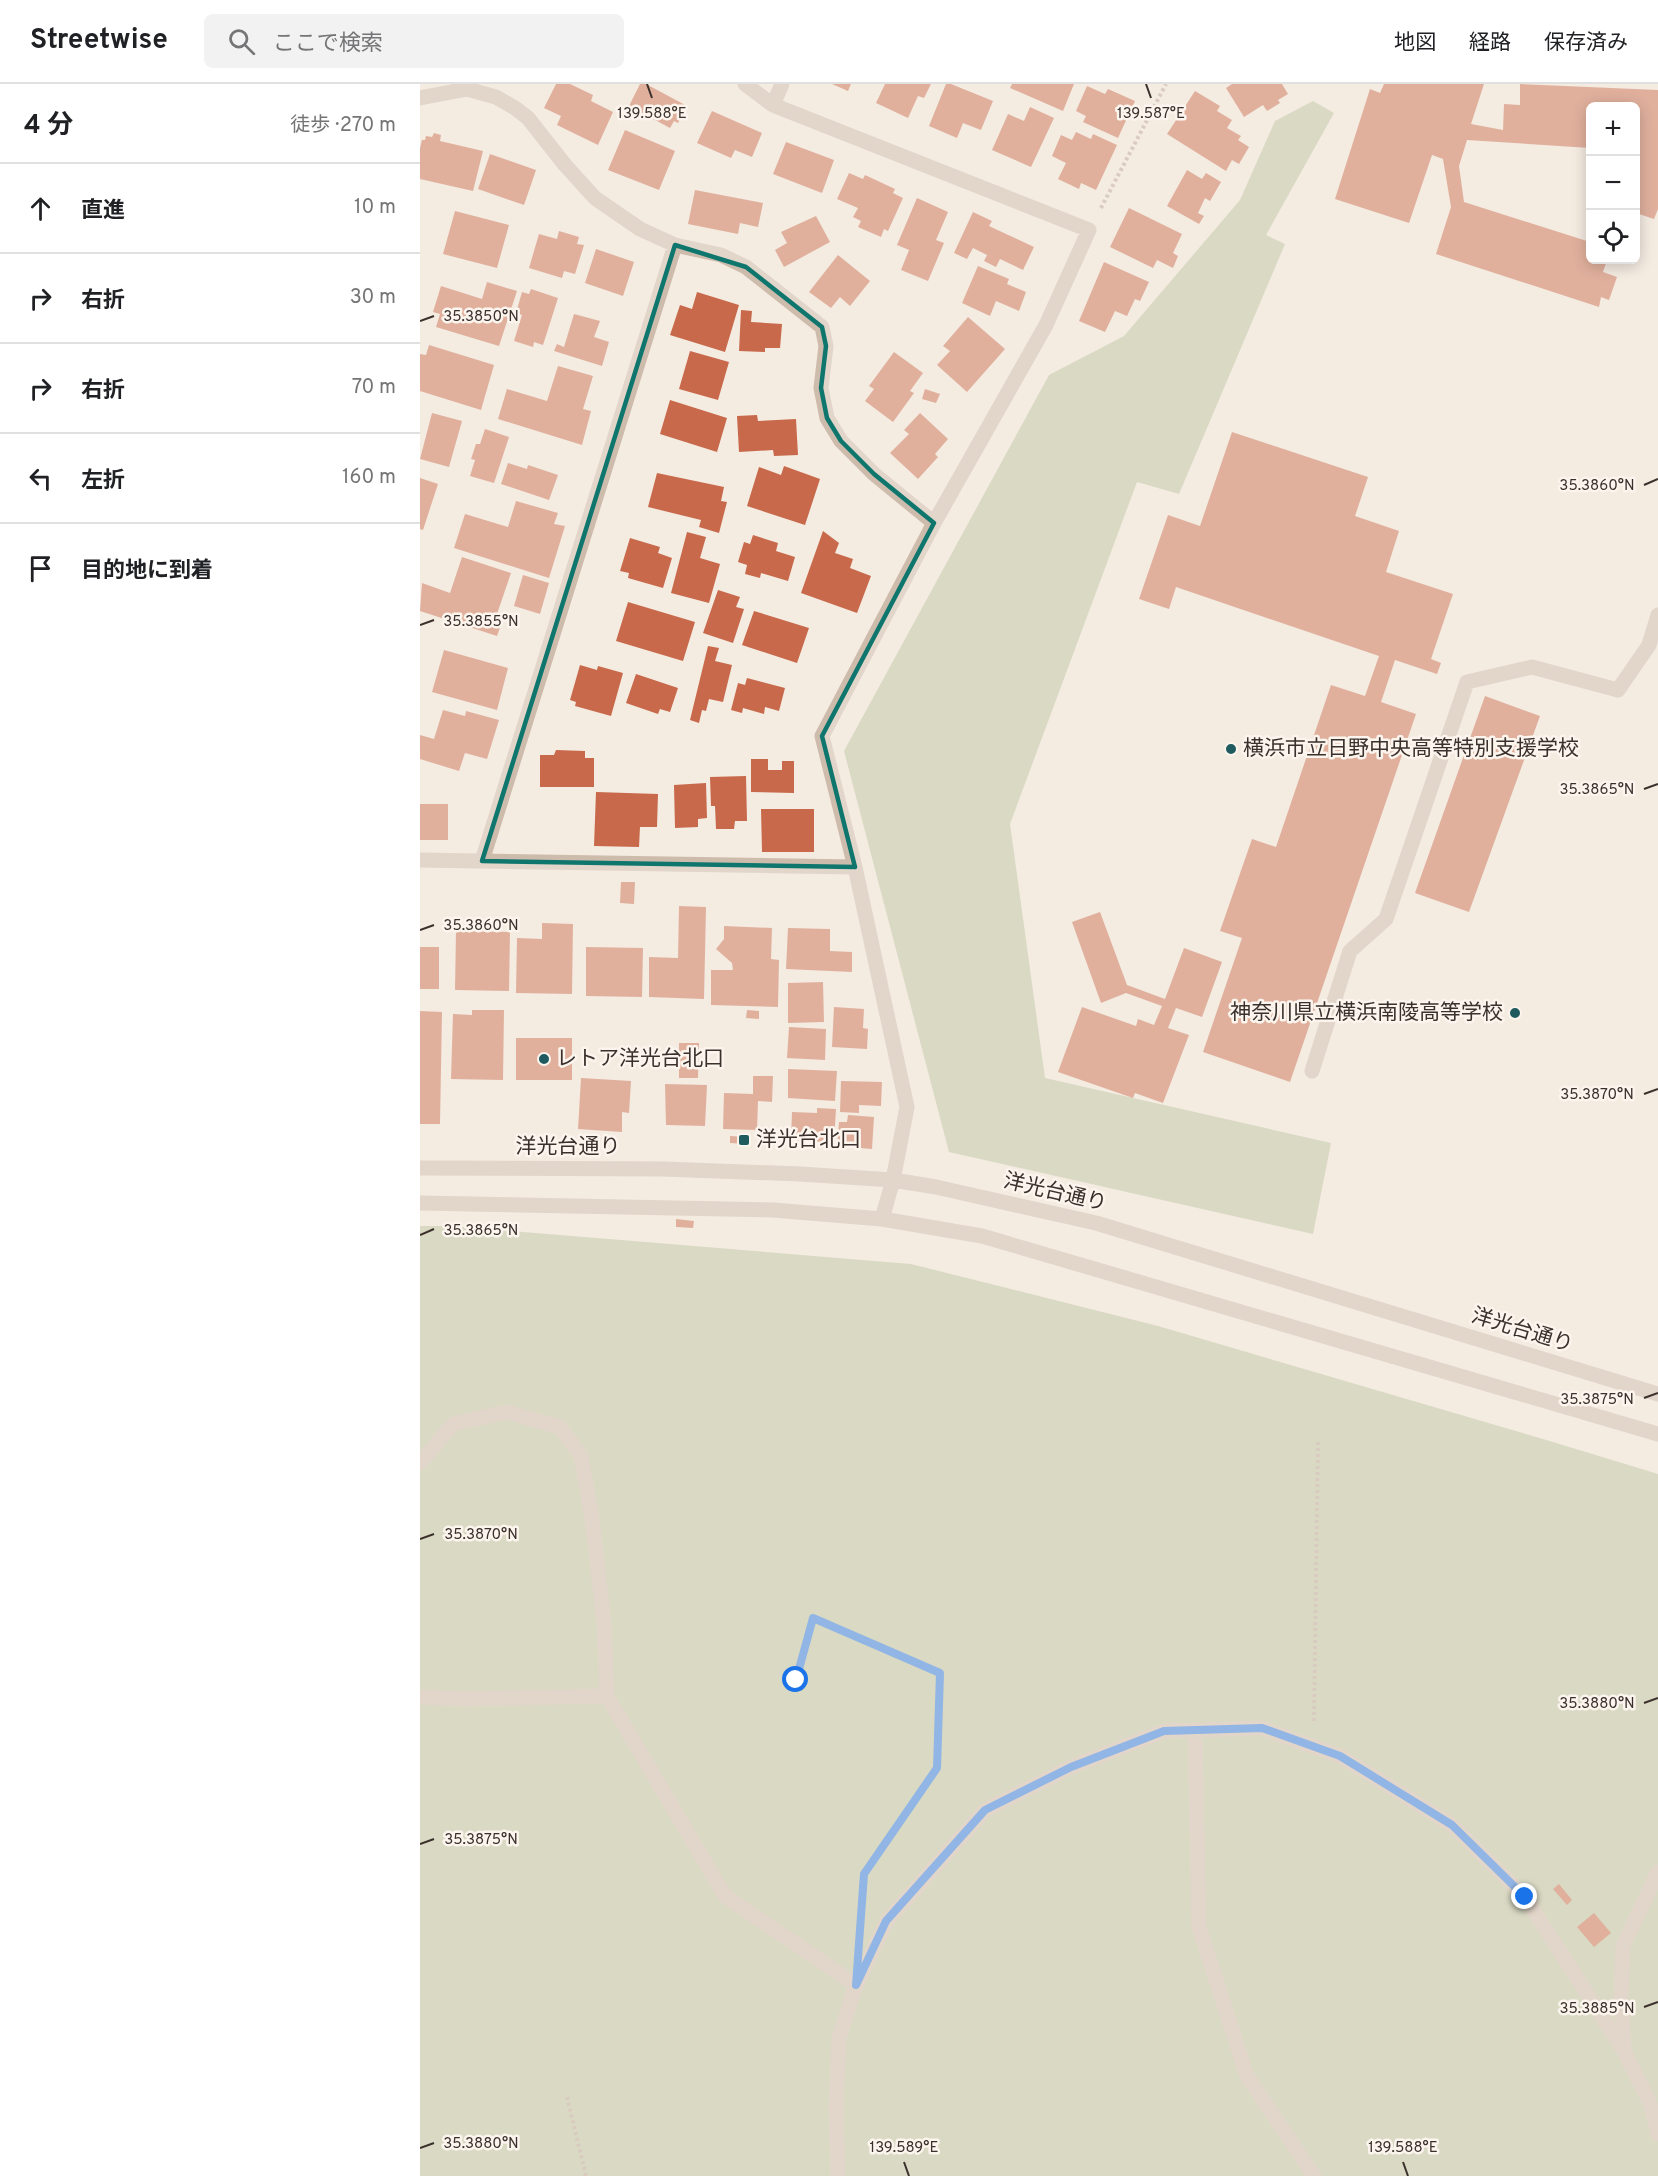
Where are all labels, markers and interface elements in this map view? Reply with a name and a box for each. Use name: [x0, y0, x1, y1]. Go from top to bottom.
search box: [204, 14, 624, 68]
text: Streetwise: [30, 23, 168, 59]
icon: search: [225, 25, 258, 58]
text: 地図: [1394, 30, 1436, 57]
text: 経路: [1469, 30, 1511, 57]
text: 保存済み: [1544, 30, 1628, 57]
text: ここで検索: [273, 31, 383, 58]
map controls: [1586, 102, 1640, 264]
button: +: [1586, 102, 1640, 156]
text: 139.588°E: [617, 105, 687, 124]
text: 139.587°E: [1117, 105, 1185, 124]
text: 4 分: [24, 110, 73, 143]
text: 徒歩 · 270 m: [290, 113, 396, 139]
button: −: [1586, 156, 1640, 210]
icon: ahead: [24, 192, 57, 225]
text: 10 m: [354, 195, 396, 221]
text: 直進: [81, 198, 125, 225]
button: locate: [1586, 210, 1640, 264]
icon: right: [24, 282, 57, 315]
text: 30 m: [350, 285, 396, 311]
text: 右折: [81, 288, 125, 315]
text: 35.3850°N: [443, 308, 519, 327]
icon: right: [24, 372, 57, 405]
text: 70 m: [352, 375, 396, 401]
text: 右折: [81, 378, 125, 405]
icon: left: [24, 462, 57, 495]
text: 160 m: [342, 465, 396, 491]
text: 左折: [81, 468, 125, 495]
text: 35.3860°N: [1559, 477, 1635, 496]
icon: arrive: [24, 552, 57, 585]
text: 目的地に到着: [81, 558, 213, 585]
text: 35.3855°N: [443, 613, 519, 632]
place label: 横浜市立日野中央高等特別支援学校: [1243, 736, 1579, 763]
marker: 横浜市立日野中央高等特別支援学校: [1224, 742, 1238, 756]
text: 35.3865°N: [1560, 781, 1634, 800]
text: 35.3860°N: [443, 917, 519, 936]
place label: 神奈川県立横浜南陵高等学校: [1230, 1000, 1503, 1027]
marker: 神奈川県立横浜南陵高等学校: [1508, 1006, 1522, 1020]
place label: レトア洋光台北口: [556, 1046, 724, 1073]
marker: レトア洋光台北口: [537, 1052, 551, 1066]
text: 35.3870°N: [1560, 1086, 1634, 1105]
place label: 洋光台北口: [756, 1127, 861, 1154]
marker: 洋光台北口: [737, 1133, 751, 1147]
street label: 洋光台通り: [516, 1134, 621, 1161]
street label: 洋光台通り: [1001, 1168, 1109, 1218]
text: 35.3865°N: [444, 1222, 518, 1241]
street label: 洋光台通り: [1468, 1303, 1576, 1359]
text: 35.3875°N: [1560, 1391, 1634, 1410]
text: 35.3870°N: [444, 1526, 518, 1545]
route start: [782, 1666, 808, 1692]
text: 35.3880°N: [1559, 1695, 1635, 1714]
text: 35.3875°N: [444, 1831, 518, 1850]
route end: [1511, 1883, 1537, 1909]
text: 35.3885°N: [1559, 2000, 1635, 2019]
text: 35.3880°N: [443, 2135, 519, 2154]
text: 139.589°E: [870, 2139, 938, 2158]
text: 139.588°E: [1368, 2139, 1438, 2158]

